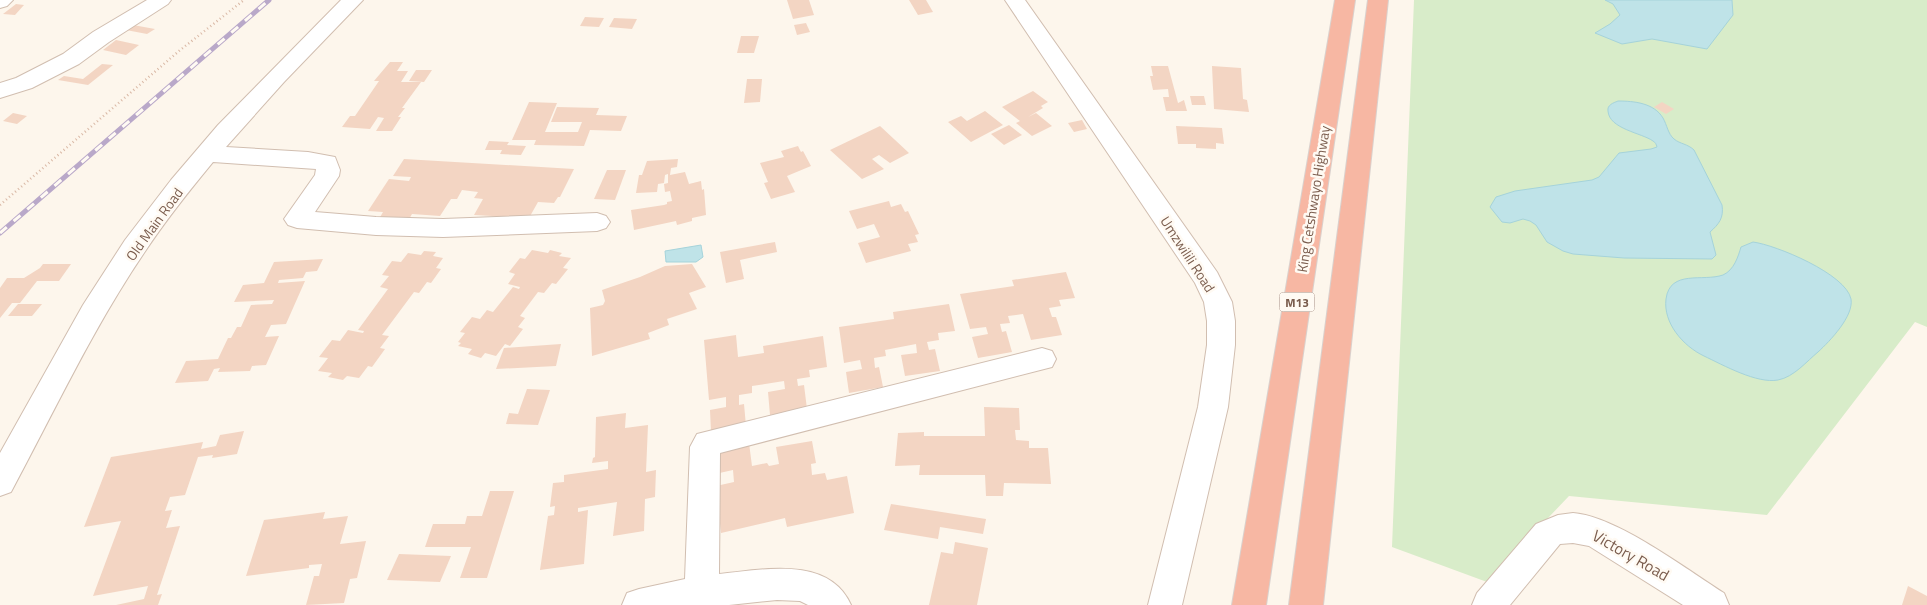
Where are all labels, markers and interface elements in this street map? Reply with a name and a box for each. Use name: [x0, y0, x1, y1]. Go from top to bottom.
street label: King Cetshwayo Highway: [1291, 124, 1335, 274]
street label: Old Main Road: [120, 183, 188, 265]
street label: Umzwilili Road: [1156, 212, 1220, 296]
road number: M13: [1280, 292, 1314, 312]
street label: Victory Road: [1588, 523, 1674, 587]

